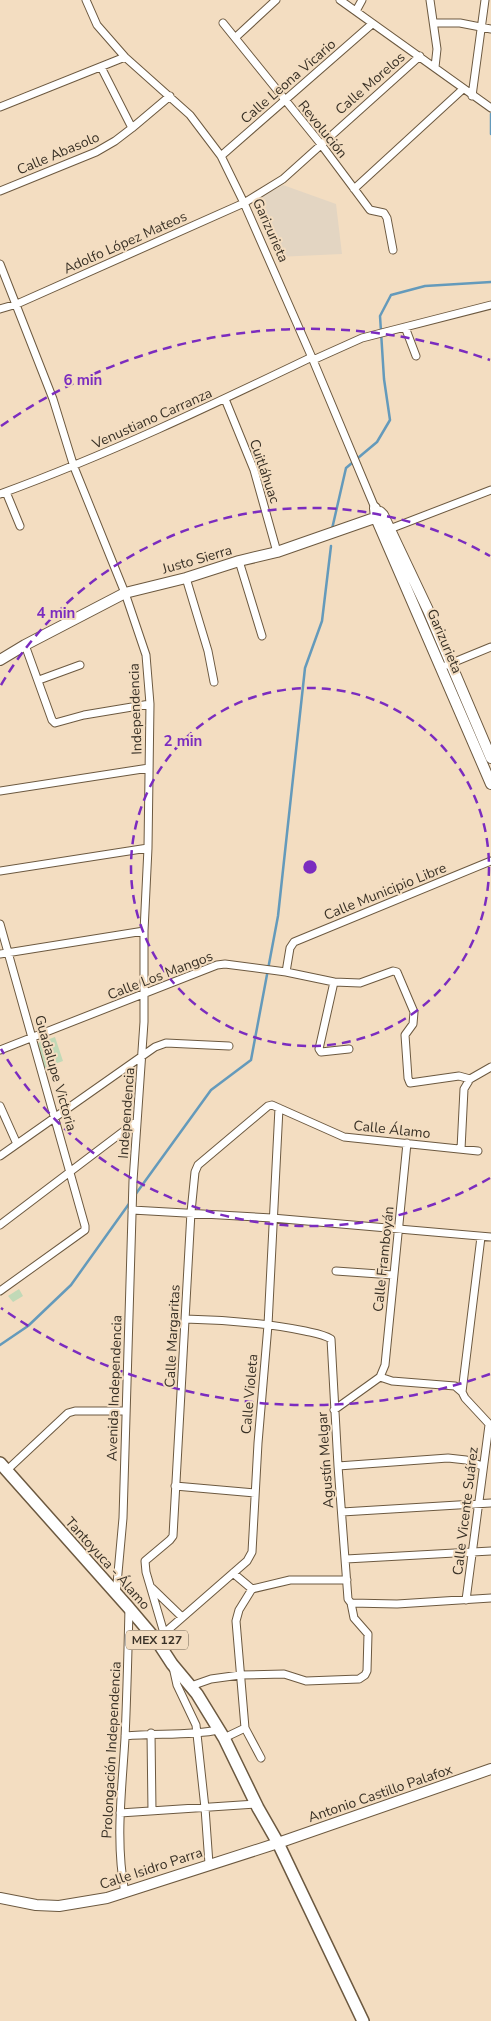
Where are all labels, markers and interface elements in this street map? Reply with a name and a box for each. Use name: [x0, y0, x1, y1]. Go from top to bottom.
street label: Calle Leona Vicario: [237, 35, 340, 128]
street label: Calle Morelos: [331, 48, 409, 119]
street label: Revolución: [294, 97, 352, 162]
street label: Calle Abasolo: [14, 127, 103, 179]
street label: Garizurieta: [248, 195, 293, 265]
street label: Adolfo López Mateos: [61, 207, 190, 278]
text: 6 min: [64, 370, 102, 390]
street label: Venustiano Carranza: [88, 383, 215, 454]
street label: Cuitláhuac: [245, 437, 285, 506]
street label: Justo Sierra: [159, 540, 234, 579]
text: 4 min: [37, 603, 75, 623]
street label: Garizurieta: [422, 606, 467, 676]
street label: Independencia: [124, 663, 147, 755]
text: 2 min: [164, 731, 202, 751]
centre of rings: [301, 858, 319, 876]
street label: Calle Municipio Libre: [321, 858, 449, 925]
street label: Calle Los Mangos: [105, 947, 216, 1004]
street label: Guadalupe Victoria: [30, 1013, 81, 1133]
street label: Independencia: [114, 1067, 139, 1159]
street label: Calle Álamo: [352, 1116, 432, 1143]
street label: Calle Framboyán: [369, 1205, 398, 1313]
street label: Calle Margaritas: [160, 1284, 185, 1388]
street label: Avenida Independencia: [102, 1315, 127, 1461]
street label: Calle Violeta: [237, 1353, 262, 1435]
street label: Agustín Melgar: [313, 1411, 338, 1509]
street label: Calle Vicente Suárez: [448, 1445, 483, 1576]
street label: Tantoyuca - Álamo: [61, 1513, 155, 1614]
road number: MEX 127: [126, 1630, 188, 1650]
street label: Prolongación Independencia: [97, 1661, 126, 1839]
street label: Antonio Castillo Palafox: [306, 1760, 455, 1827]
street label: Calle Isidro Parra: [97, 1843, 205, 1894]

